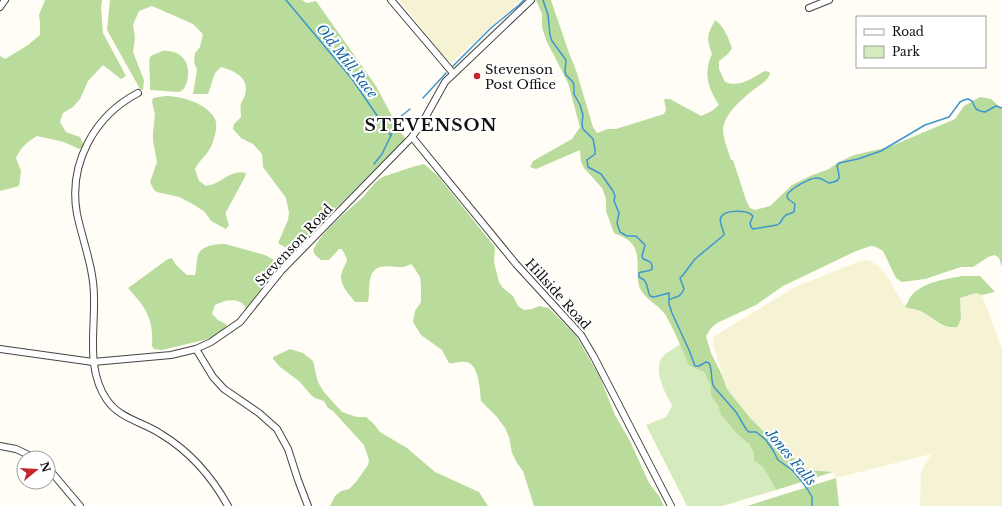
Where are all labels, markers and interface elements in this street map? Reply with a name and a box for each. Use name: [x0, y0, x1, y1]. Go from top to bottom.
legend: [856, 16, 986, 68]
water label: Old Mill Race: [312, 20, 382, 102]
text: Road: [892, 24, 924, 39]
text: Park: [892, 44, 920, 59]
place label: Stevenson Post Office: [485, 61, 556, 93]
marker: Stevenson Post Office: [472, 71, 482, 81]
district label: STEVENSON: [365, 115, 497, 136]
street label: Stevenson Road: [252, 200, 337, 290]
street label: Hillside Road: [522, 255, 595, 333]
water label: Jones Falls: [761, 424, 820, 489]
north arrow: [16, 450, 56, 490]
text: N: [37, 460, 54, 475]

